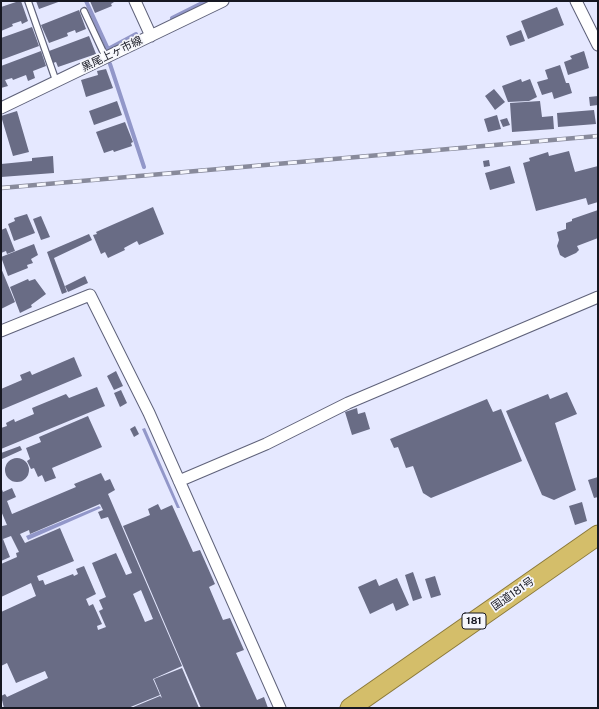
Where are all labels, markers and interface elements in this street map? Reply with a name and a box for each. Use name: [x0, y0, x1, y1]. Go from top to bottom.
street label: 黒尾上ヶ市線: [79, 34, 145, 74]
street label: 国道181号: [489, 575, 537, 613]
road number: 181: [462, 613, 486, 629]

